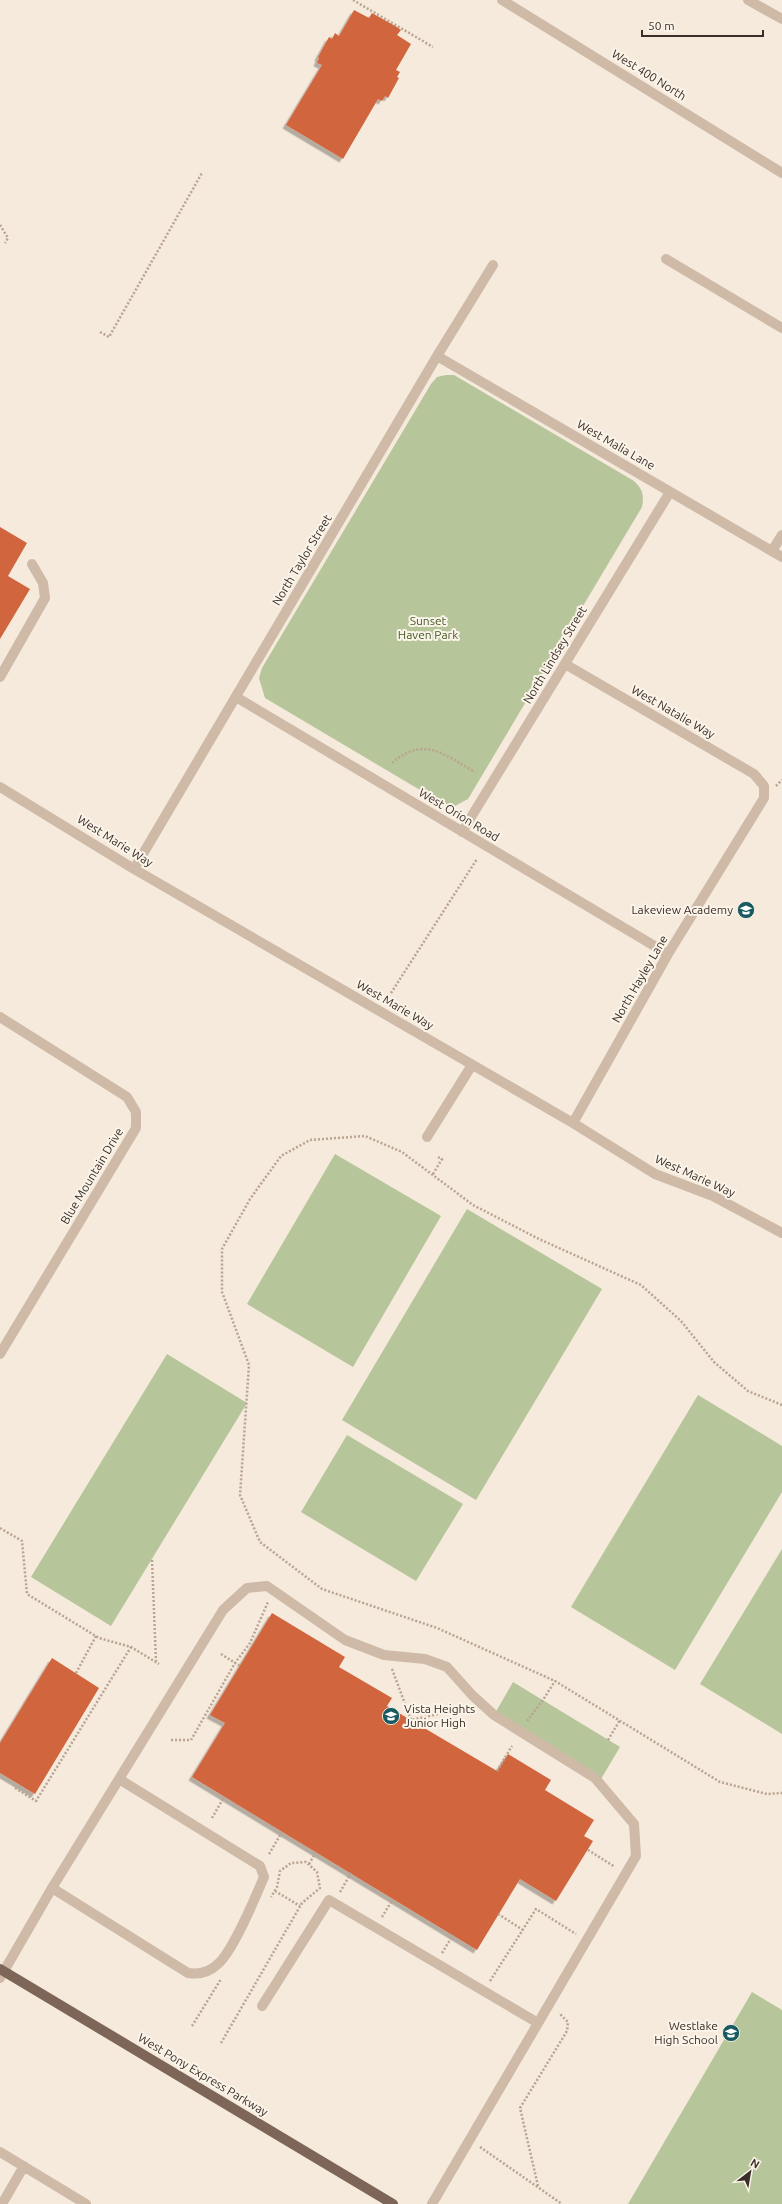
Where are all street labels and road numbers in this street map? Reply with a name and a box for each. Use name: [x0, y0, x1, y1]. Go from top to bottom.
street label: West 400 North: [610, 47, 689, 103]
street label: West Malia Lane: [575, 417, 657, 472]
street label: North Taylor Street: [269, 512, 334, 607]
street label: North Lindsey Street: [520, 603, 589, 706]
street label: West Natalie Way: [629, 682, 717, 741]
street label: West Orion Road: [417, 785, 502, 844]
street label: West Marie Way: [75, 812, 156, 869]
street label: North Hayley Lane: [609, 933, 670, 1025]
street label: West Marie Way: [355, 977, 436, 1032]
street label: Blue Mountain Drive: [58, 1125, 125, 1226]
street label: West Marie Way: [653, 1152, 738, 1199]
street label: West Pony Express Parkway: [136, 2031, 271, 2119]

